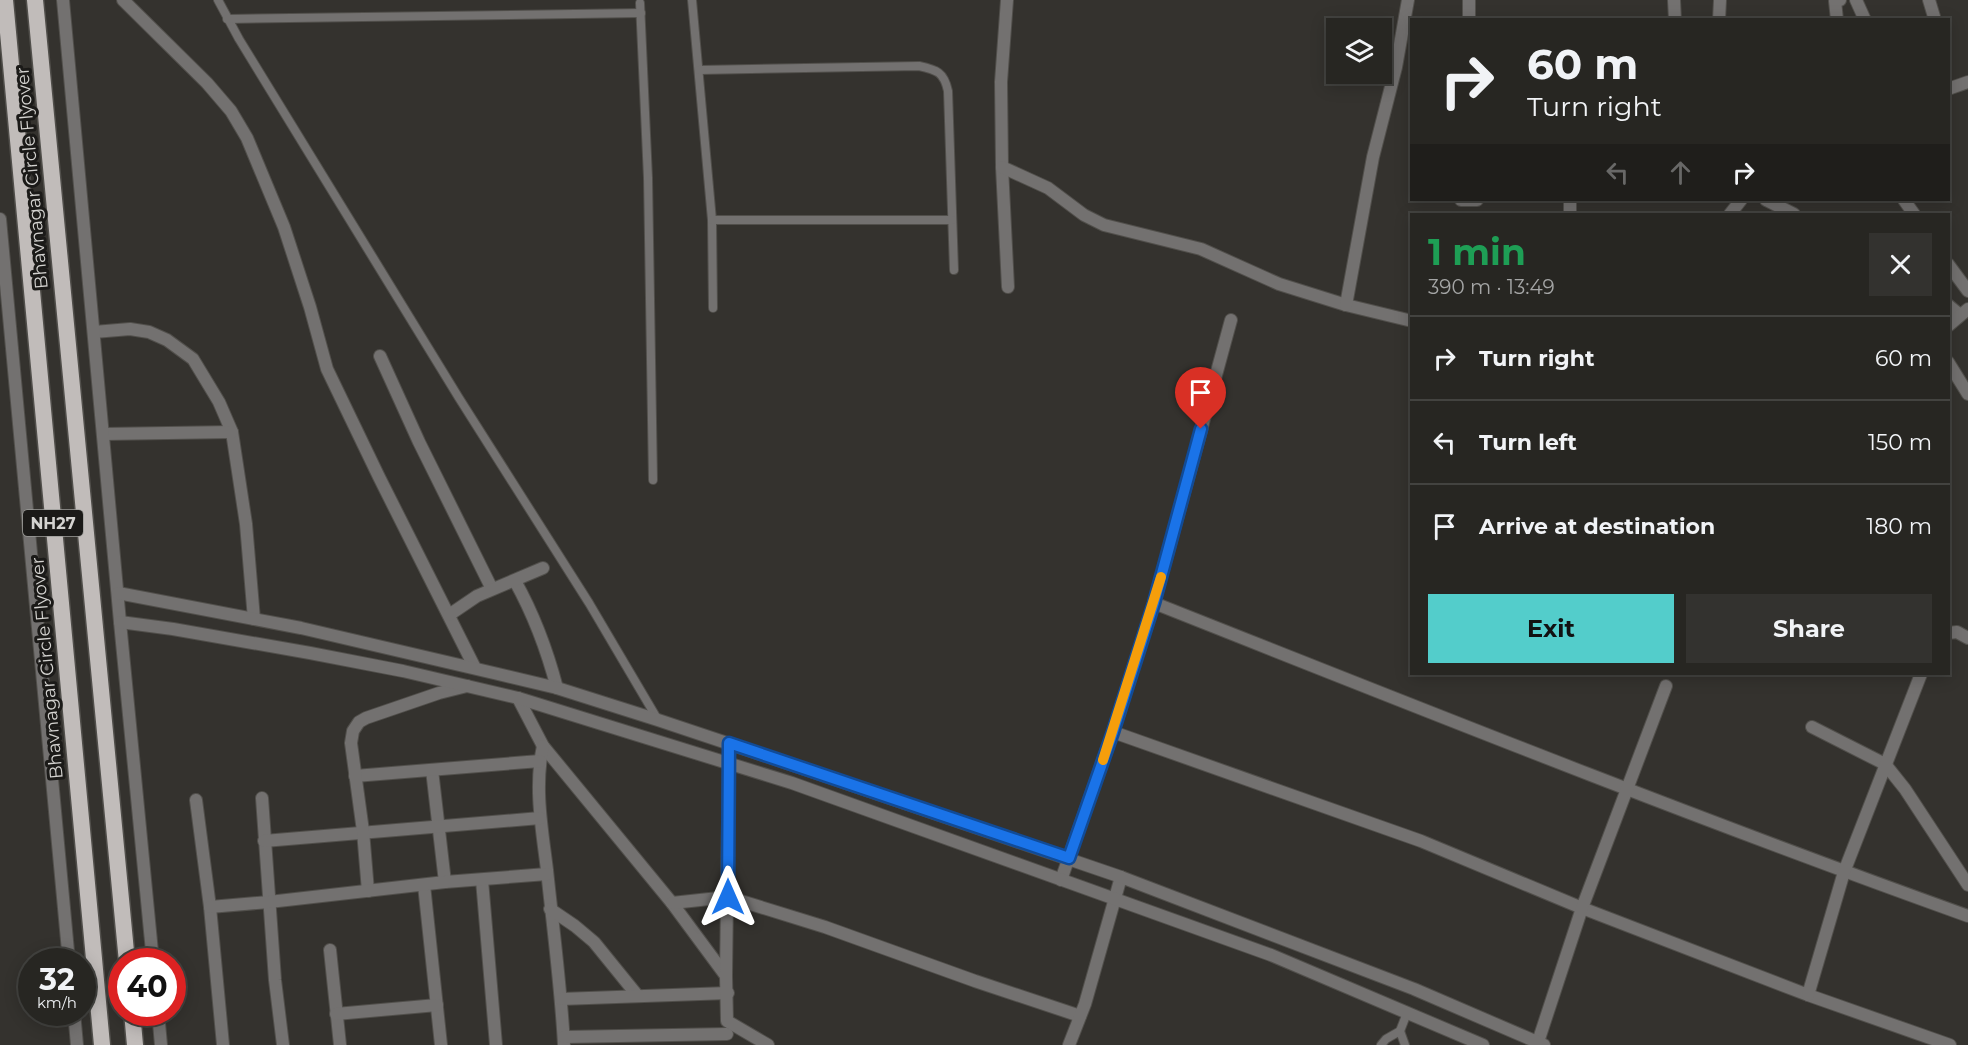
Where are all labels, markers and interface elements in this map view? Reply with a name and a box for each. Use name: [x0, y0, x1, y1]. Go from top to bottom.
map controls: [1326, 18, 1392, 84]
button: layers: [1326, 18, 1392, 84]
text: 60 m: [1527, 38, 1638, 90]
icon: right: [1428, 42, 1506, 120]
street label: Bhavnagar Circle Flyover: [11, 66, 53, 290]
text: Turn right: [1527, 90, 1662, 123]
icon: left: [1601, 156, 1634, 189]
icon: ahead: [1664, 156, 1697, 189]
icon: right: [1727, 156, 1760, 189]
text: 1 min: [1428, 230, 1526, 274]
button: close: [1869, 233, 1932, 296]
text: 390 m · 13:49: [1428, 275, 1555, 299]
icon: right: [1428, 342, 1461, 375]
text: Turn right: [1479, 345, 1594, 372]
text: 60 m: [1875, 345, 1932, 372]
pin: [1175, 367, 1226, 429]
icon: arrive: [1184, 376, 1217, 409]
icon: left: [1428, 426, 1461, 459]
text: Turn left: [1479, 429, 1577, 456]
text: 150 m: [1868, 429, 1932, 456]
road number: NH27: [23, 510, 83, 536]
icon: arrive: [1428, 510, 1461, 543]
text: Arrive at destination: [1479, 513, 1715, 540]
text: 180 m: [1866, 513, 1932, 540]
street label: Bhavnagar Circle Flyover: [26, 556, 68, 780]
button: Exit: [1428, 594, 1674, 663]
button: Share: [1686, 594, 1932, 663]
position arrow: [696, 865, 760, 929]
speed limit sign: 40: [108, 948, 186, 1026]
text: 32: [39, 961, 75, 998]
text: km/h: [37, 993, 77, 1012]

